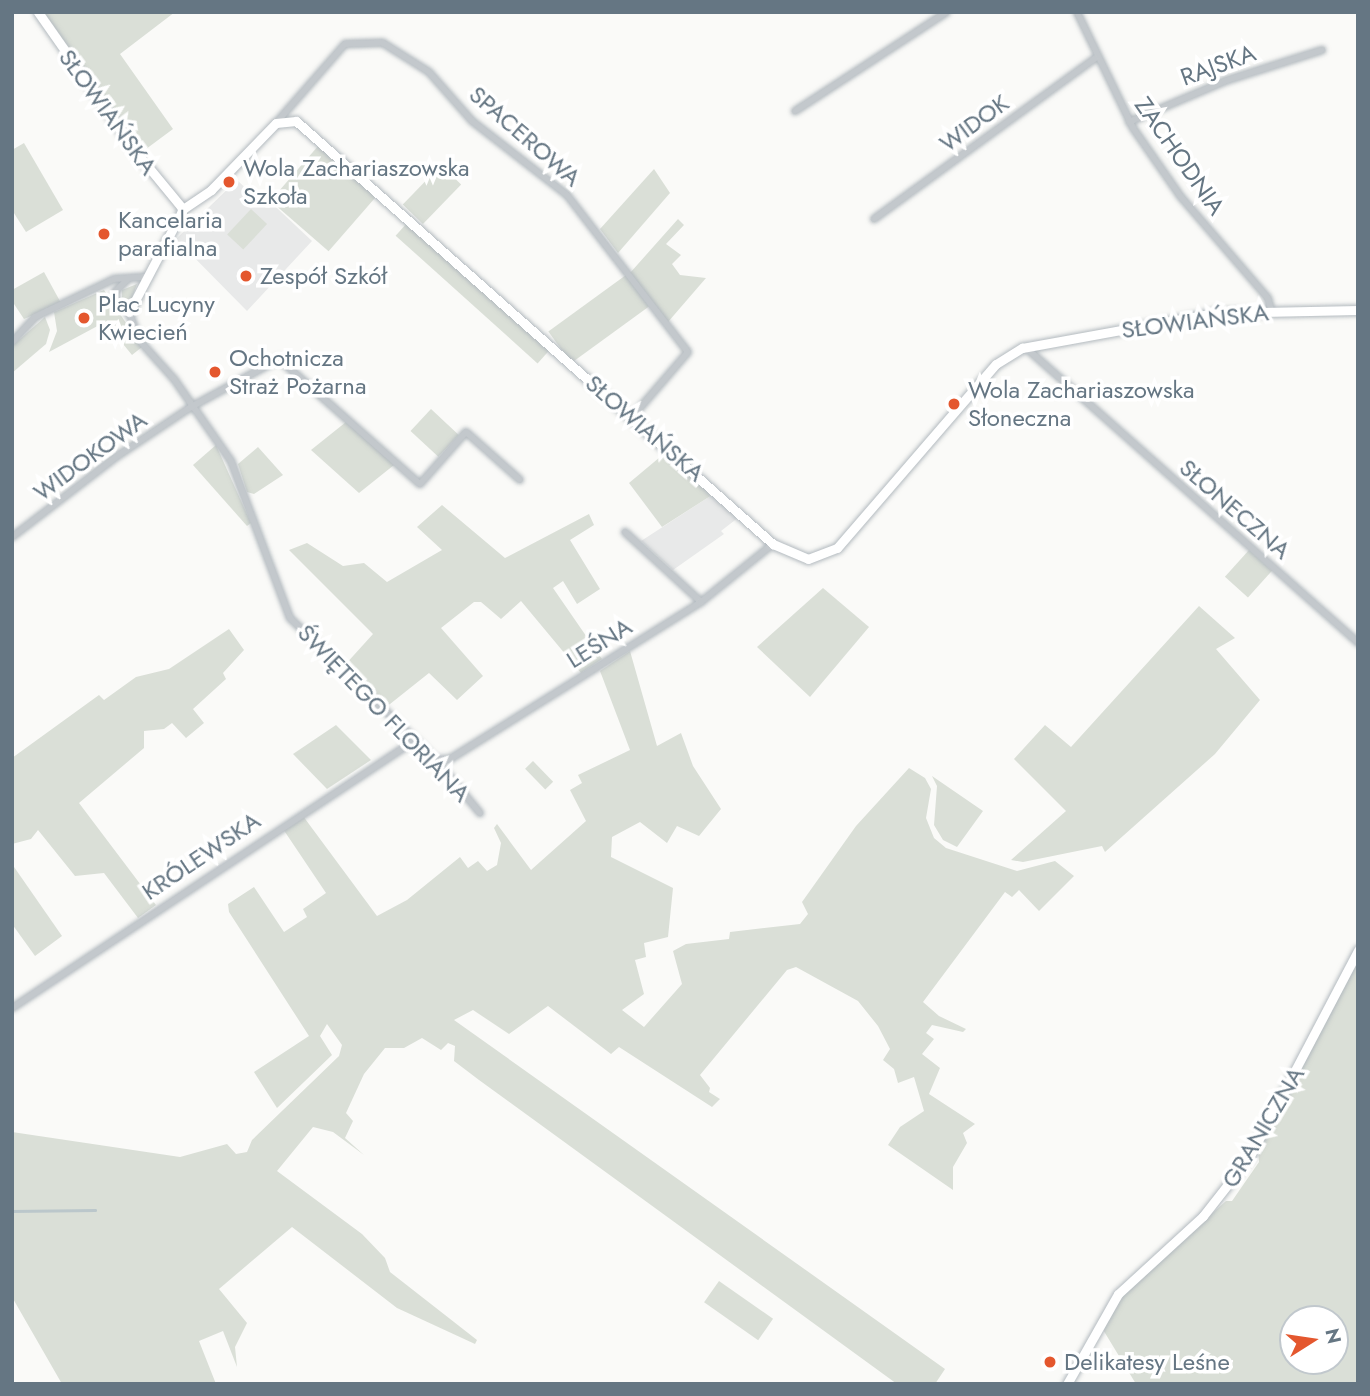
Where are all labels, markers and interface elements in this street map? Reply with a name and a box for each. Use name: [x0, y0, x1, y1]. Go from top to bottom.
street label: RAJSKA: [1177, 38, 1259, 92]
street label: SŁOWIAŃSKA: [53, 44, 163, 180]
street label: SPACEROWA: [463, 80, 587, 192]
street label: WIDOK: [934, 88, 1014, 158]
street label: ZACHODNIA: [1129, 91, 1231, 221]
place label: Wola Zachariaszowska Szkoła: [243, 154, 470, 210]
marker: Wola Zachariaszowska Szkoła: [221, 174, 237, 190]
place label: Kancelaria parafialna: [118, 206, 223, 262]
marker: Kancelaria parafialna: [96, 226, 112, 242]
place label: Zespół Szkół: [260, 262, 387, 290]
marker: Zespół Szkół: [238, 268, 254, 284]
place label: Plac Lucyny Kwiecień: [98, 290, 215, 346]
street label: SŁOWIAŃSKA: [1120, 298, 1270, 344]
marker: Plac Lucyny Kwiecień: [76, 310, 92, 326]
place label: Ochotnicza Straż Pożarna: [229, 344, 366, 400]
marker: Ochotnicza Straż Pożarna: [207, 364, 223, 380]
street label: SŁOWIAŃSKA: [580, 369, 710, 487]
place label: Wola Zachariaszowska Słoneczna: [968, 376, 1195, 432]
marker: Wola Zachariaszowska Słoneczna: [946, 396, 962, 412]
street label: WIDOKOWA: [28, 405, 152, 507]
street label: SŁONECZNA: [1174, 453, 1296, 565]
street label: LEŚNA: [561, 612, 637, 674]
street label: ŚWIĘTEGO FLORIANA: [292, 618, 476, 808]
street label: KRÓLEWSKA: [136, 806, 266, 906]
street label: GRANICZNA: [1216, 1061, 1310, 1193]
north arrow: [1279, 1305, 1349, 1375]
text: N: [1318, 1326, 1348, 1346]
place label: Delikatesy Leśne: [1064, 1348, 1230, 1376]
marker: Delikatesy Leśne: [1042, 1354, 1058, 1370]

